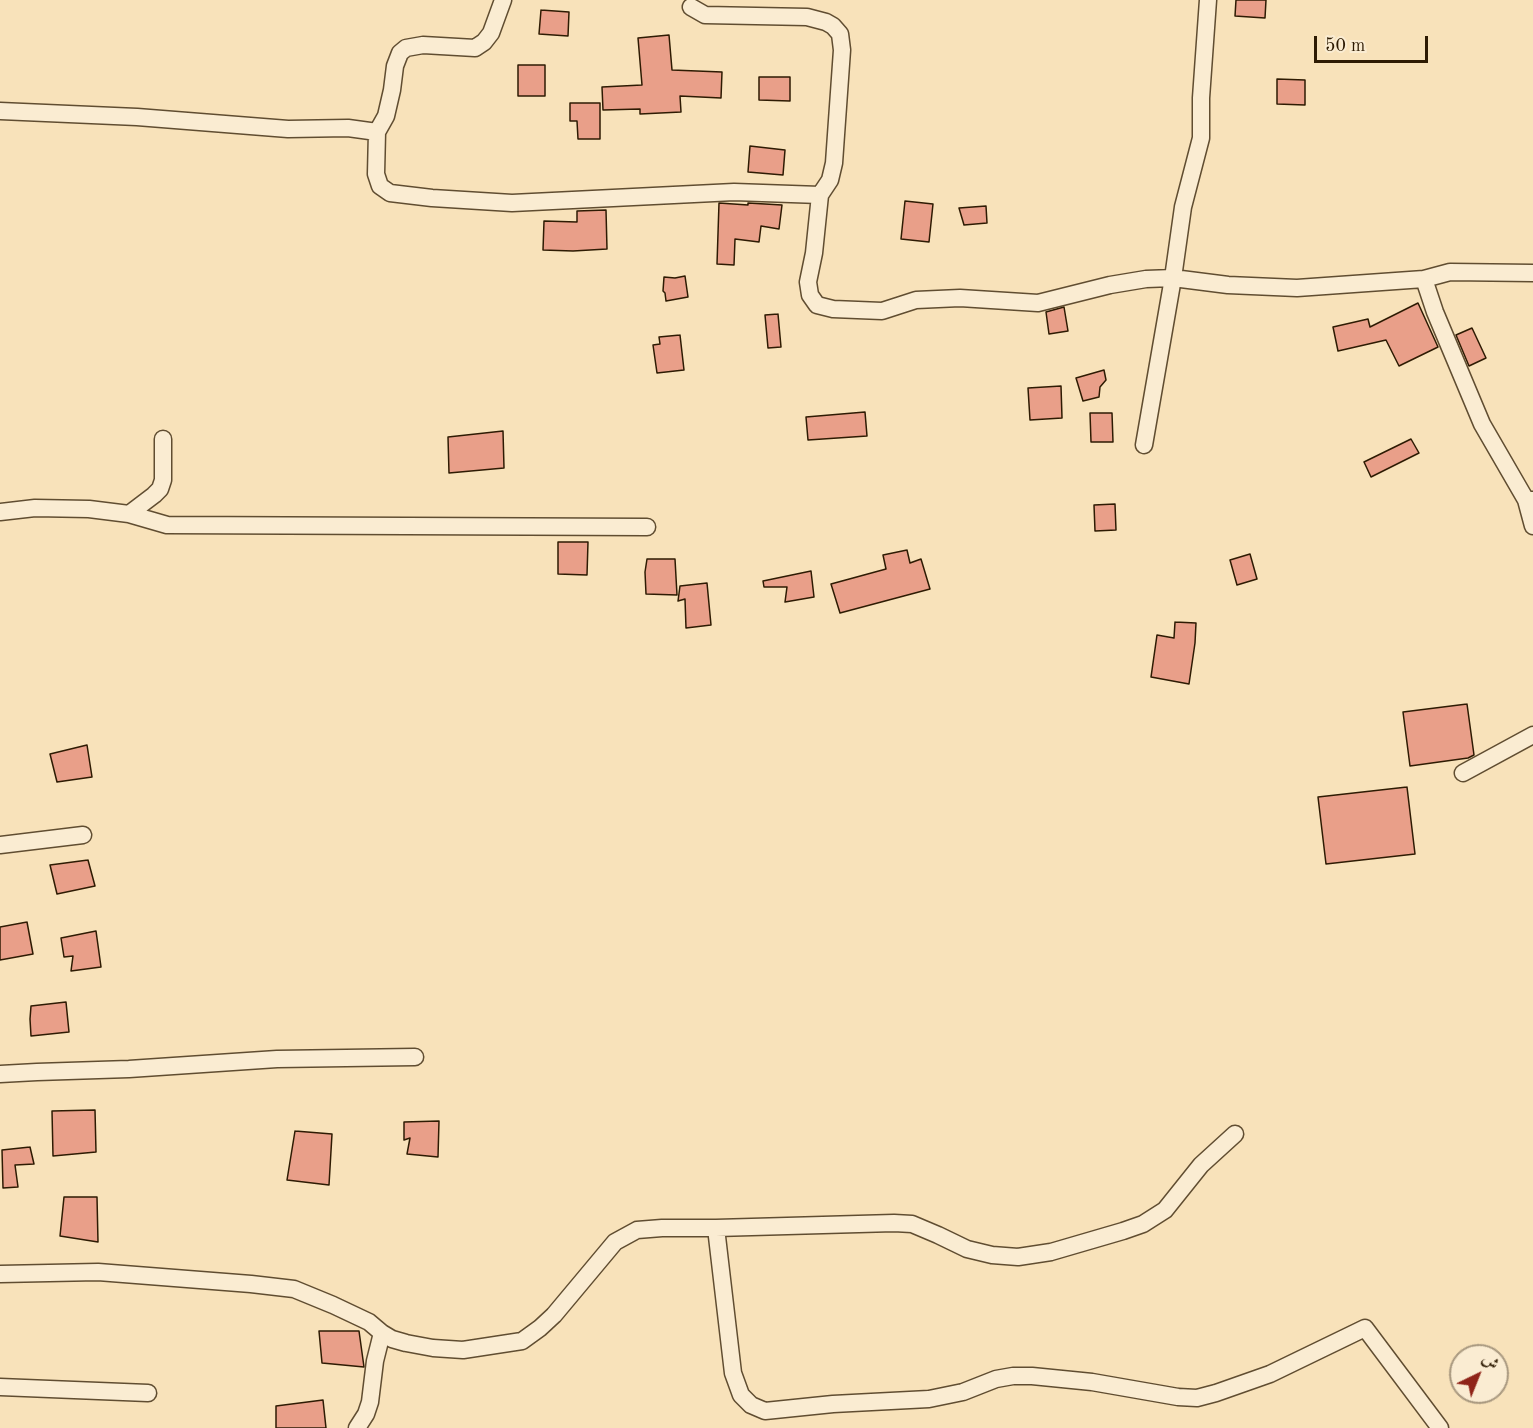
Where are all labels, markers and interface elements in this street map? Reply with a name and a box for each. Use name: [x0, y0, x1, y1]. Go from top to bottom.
scale bar: [1317, 24, 1431, 62]
text: 50 m: [1325, 37, 1365, 55]
north arrow: [1449, 1344, 1509, 1404]
text: ش: [1479, 1351, 1501, 1374]

